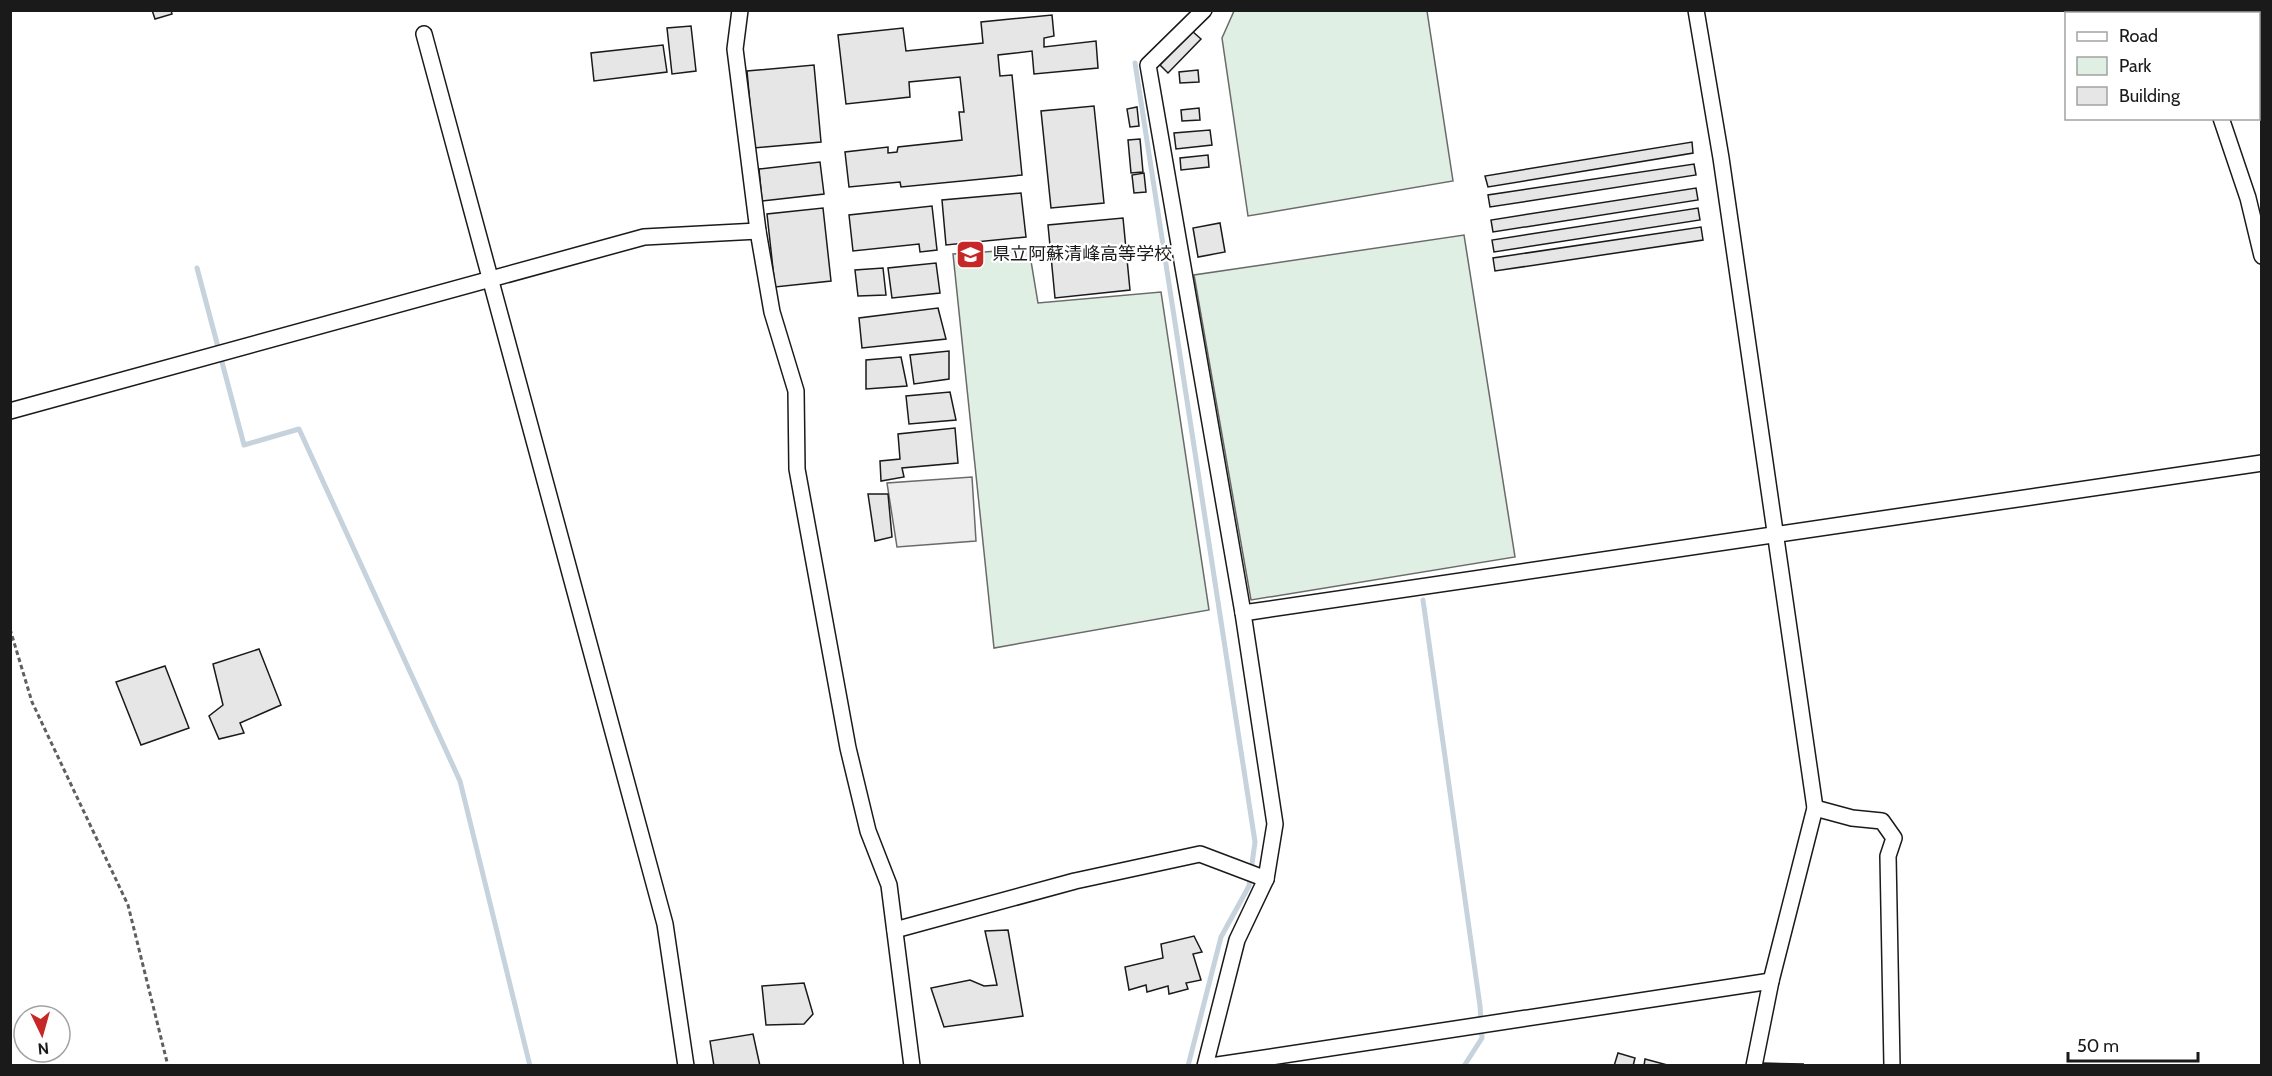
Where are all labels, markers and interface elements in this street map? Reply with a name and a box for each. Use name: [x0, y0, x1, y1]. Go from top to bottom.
legend: [2065, 12, 2260, 120]
text: Road: [2119, 25, 2158, 47]
text: Park: [2119, 55, 2152, 77]
text: Building: [2119, 85, 2181, 107]
school or university icon: 県立阿蘇清峰高等学校: [955, 238, 987, 270]
place label: 県立阿蘇清峰高等学校: [992, 243, 1172, 265]
north arrow: [12, 1004, 72, 1064]
scale bar: [2068, 1025, 2198, 1063]
text: 50 m: [2077, 1035, 2119, 1057]
text: N: [37, 1038, 50, 1058]

